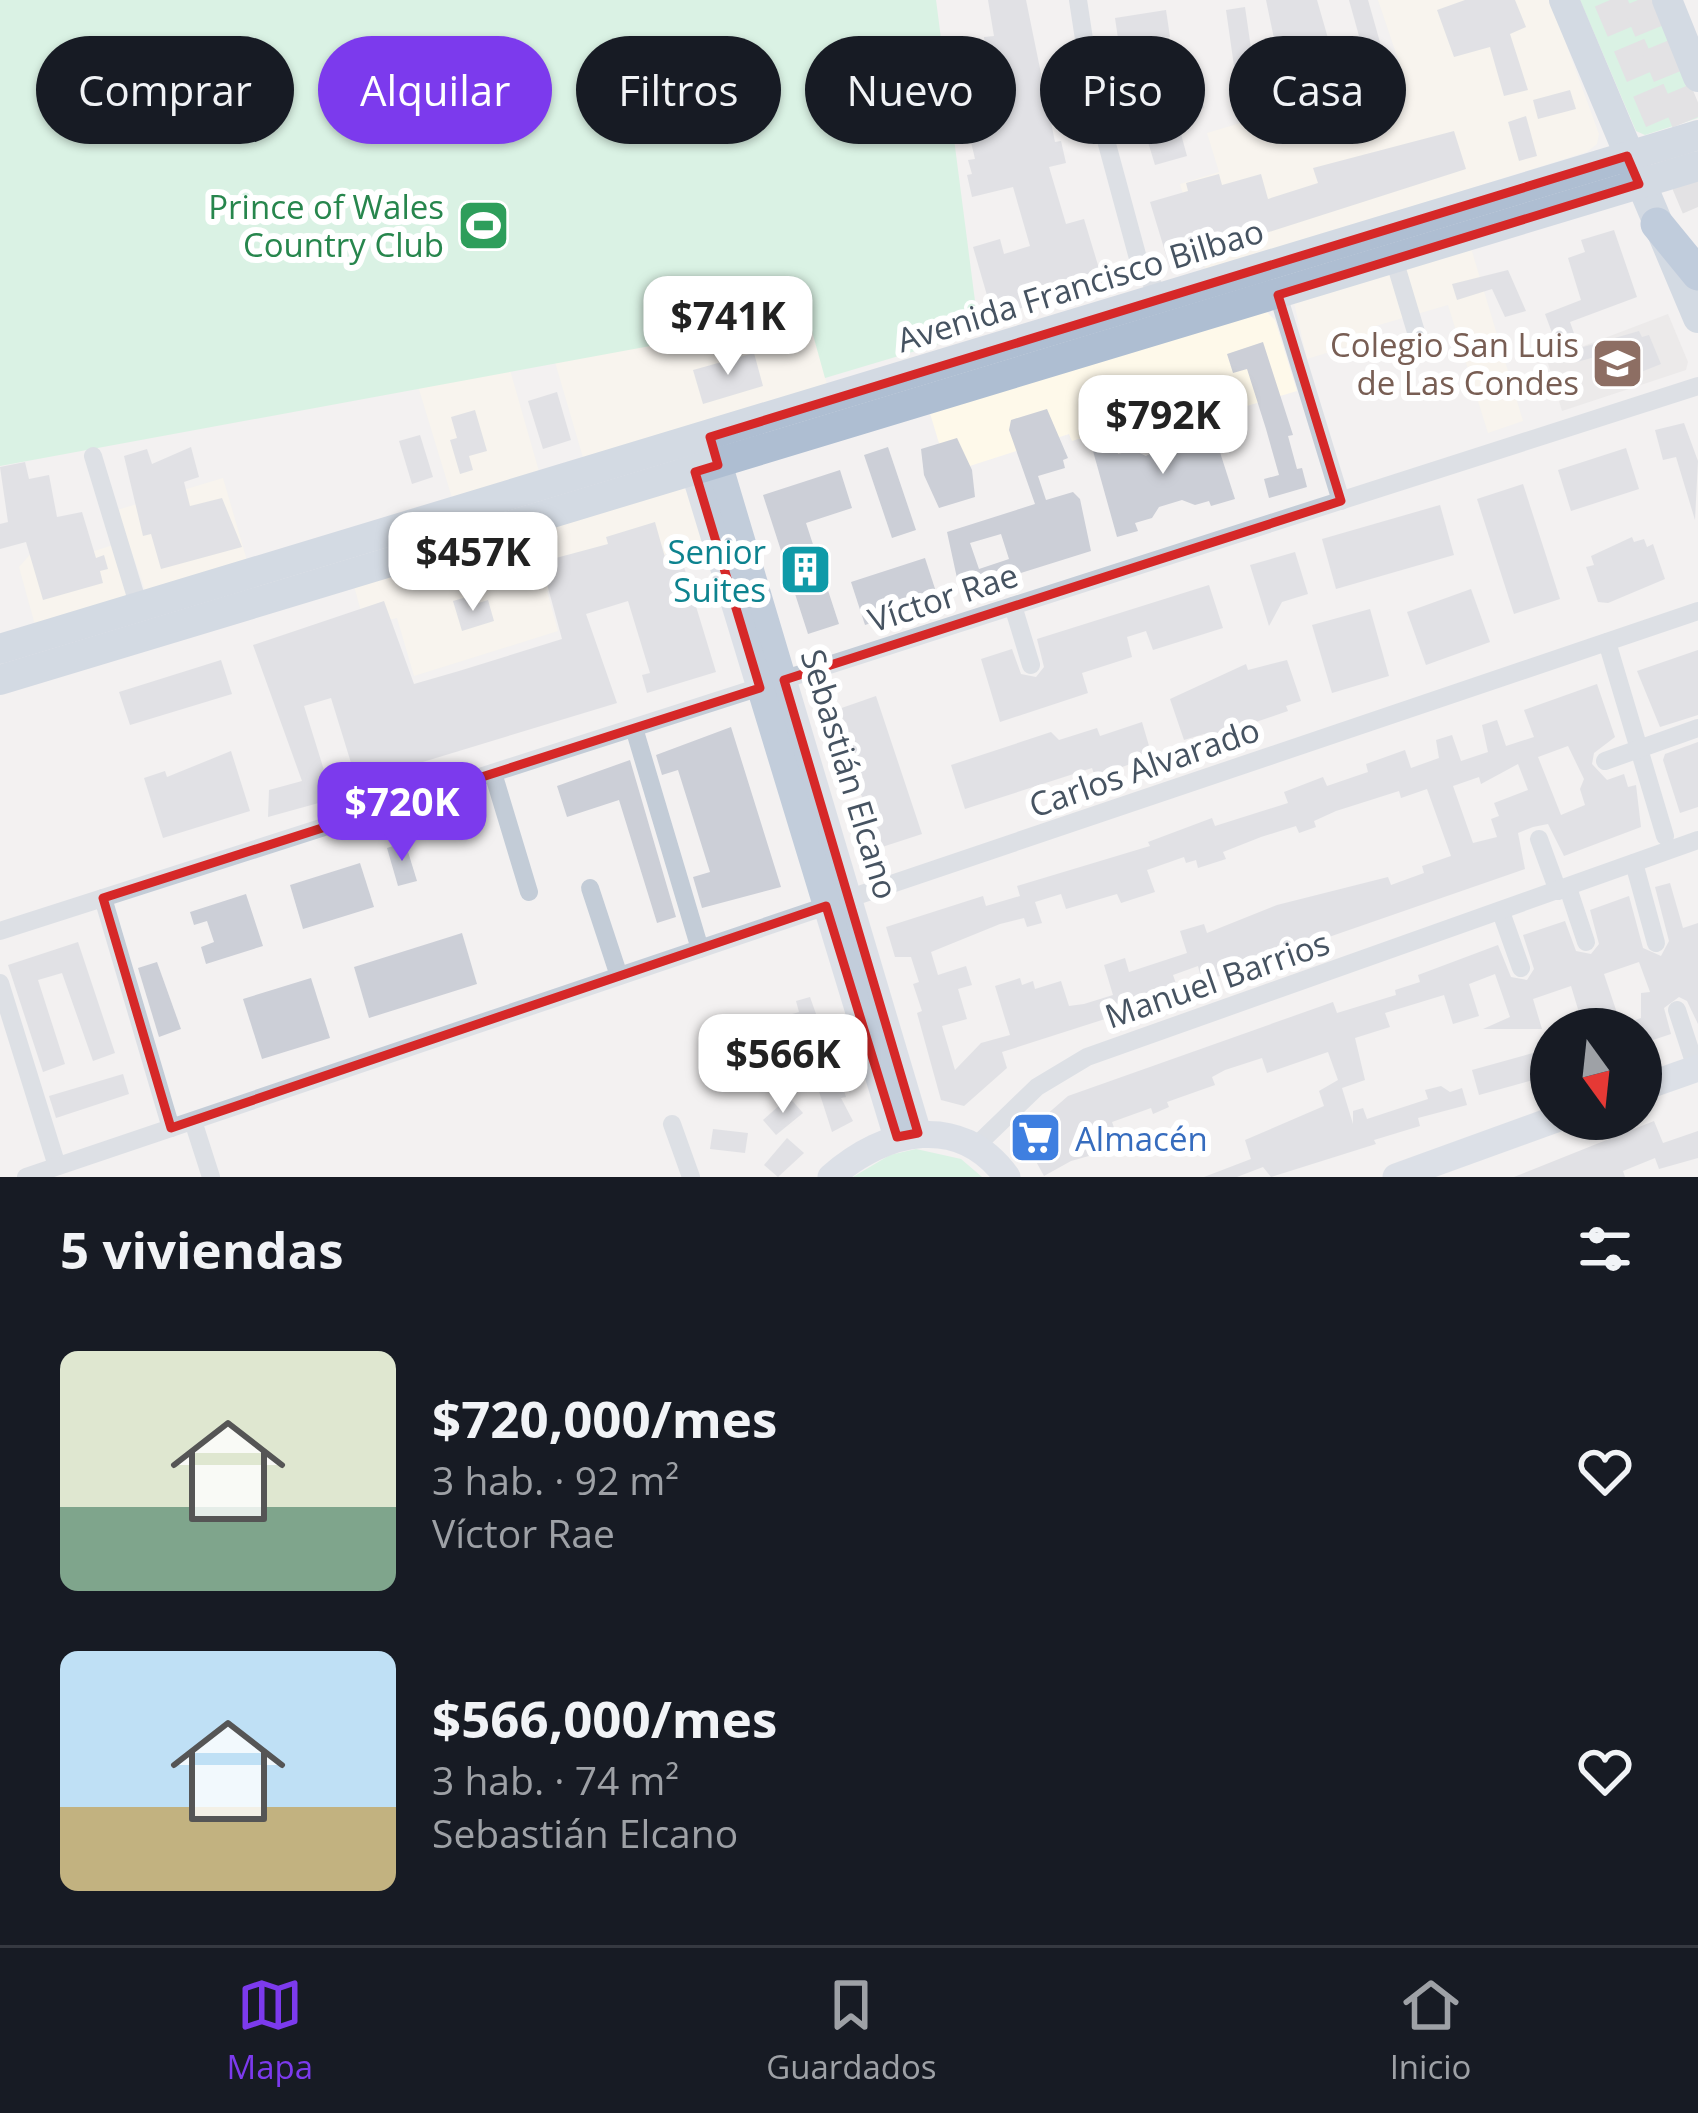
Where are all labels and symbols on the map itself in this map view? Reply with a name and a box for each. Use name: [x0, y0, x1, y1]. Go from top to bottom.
place label: Prince of Wales Country Club: [208, 184, 444, 267]
sports icon: Prince of Wales Country Club: [455, 197, 511, 253]
street label: Avenida Francisco Bilbao: [891, 208, 1269, 362]
pin: $741K: [644, 276, 812, 378]
place label: Colegio San Luis de Las Condes: [1330, 322, 1579, 405]
school or university icon: Colegio San Luis de Las Condes: [1590, 335, 1646, 391]
pin: $792K: [1079, 375, 1247, 477]
pin: $457K: [389, 512, 557, 614]
place label: Senior Suites: [667, 529, 766, 612]
building icon: Senior Suites: [777, 542, 833, 598]
street label: Víctor Rae: [862, 552, 1024, 642]
street label: Sebastián Elcano: [791, 644, 909, 904]
street label: Carlos Alvarado: [1023, 706, 1265, 828]
pin: $720K: [318, 762, 486, 864]
street label: Manuel Barrios: [1099, 920, 1335, 1038]
north arrow: [1530, 1008, 1662, 1140]
pin: $566K: [699, 1014, 867, 1116]
supermarket icon: Almacén: [1008, 1110, 1064, 1166]
place label: Almacén: [1075, 1116, 1208, 1161]

